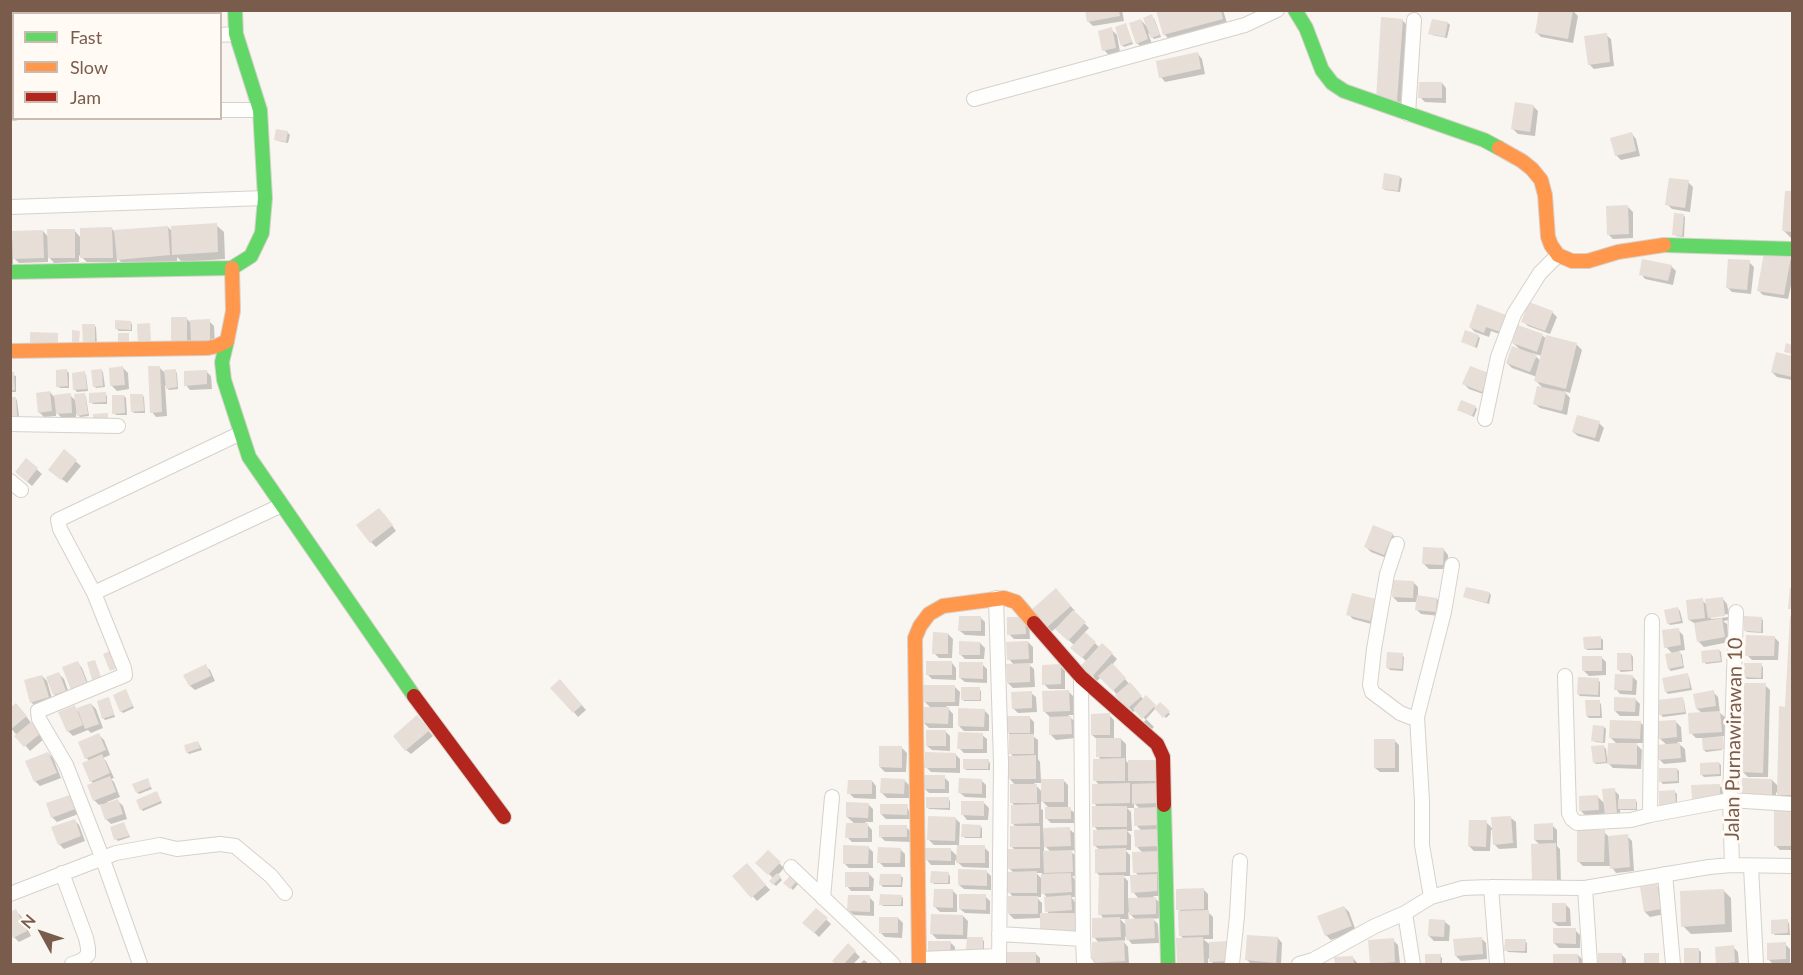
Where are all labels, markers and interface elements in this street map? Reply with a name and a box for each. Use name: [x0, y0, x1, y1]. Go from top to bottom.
legend: [12, 12, 222, 120]
text: Fast: [70, 26, 102, 48]
text: Slow: [70, 56, 108, 78]
text: Jam: [70, 86, 101, 108]
street label: Jalan Purnawirawan 10: [1720, 637, 1748, 841]
north arrow: [12, 903, 72, 963]
text: N: [17, 910, 39, 932]

